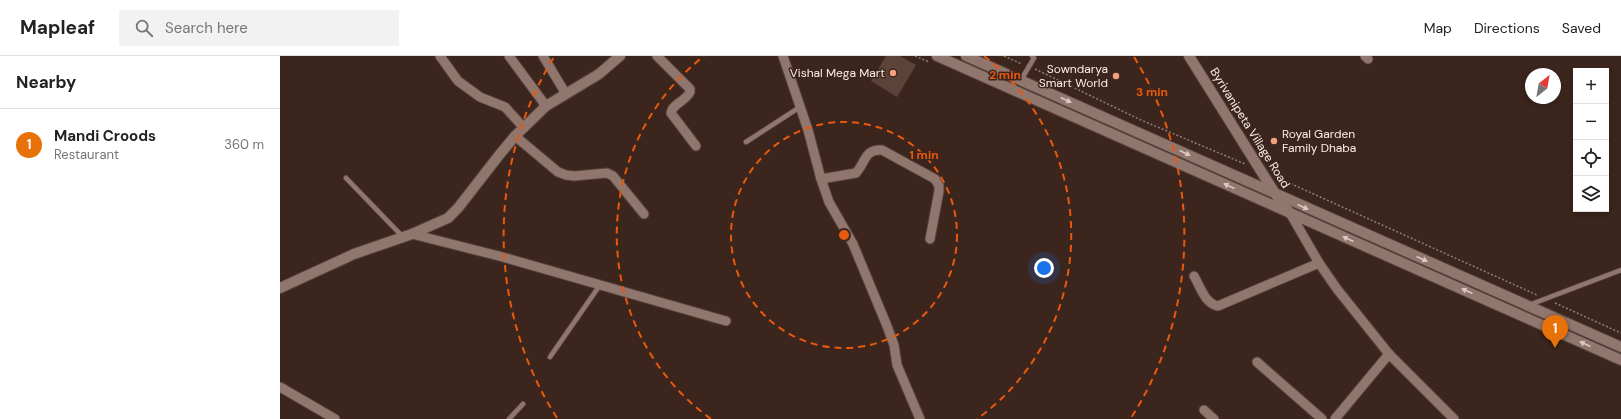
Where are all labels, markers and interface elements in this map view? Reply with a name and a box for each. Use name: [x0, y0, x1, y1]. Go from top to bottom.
search box: [119, 10, 399, 46]
text: Mapleaf: [20, 15, 95, 40]
icon: search: [133, 17, 155, 39]
text: Search here: [165, 18, 248, 38]
text: Map: [1424, 19, 1452, 37]
text: Directions: [1474, 19, 1540, 37]
text: Saved: [1562, 19, 1601, 37]
place label: Sowndarya Smart World: [1039, 61, 1108, 91]
place label: Vishal Mega Mart: [790, 65, 885, 81]
street label: Byrivanipeta Village Road: [1206, 65, 1294, 191]
text: 2 min: [989, 67, 1021, 83]
marker: Vishal Mega Mart: [888, 68, 898, 78]
north arrow: [1525, 68, 1561, 104]
map controls: [1573, 68, 1609, 212]
button: +: [1573, 68, 1609, 104]
text: Nearby: [16, 71, 76, 93]
marker: Sowndarya Smart World: [1111, 71, 1121, 81]
text: 3 min: [1136, 84, 1168, 100]
one-way arrow: [1060, 97, 1071, 103]
button: −: [1573, 104, 1609, 140]
text: Mandi Croods: [54, 126, 156, 146]
place label: Royal Garden Family Dhaba: [1282, 126, 1356, 156]
text: 1: [27, 136, 31, 153]
text: 360 m: [224, 136, 264, 153]
marker: Royal Garden Family Dhaba: [1269, 136, 1279, 146]
button: locate: [1573, 140, 1609, 176]
text: Restaurant: [54, 146, 119, 163]
text: 1 min: [909, 147, 939, 163]
one-way arrow: [1179, 150, 1190, 156]
button: layers: [1573, 176, 1609, 212]
one-way arrow: [1223, 183, 1235, 189]
one-way arrow: [1297, 204, 1309, 210]
centre of rings: [837, 228, 851, 242]
one-way arrow: [1341, 235, 1353, 241]
one-way arrow: [1416, 256, 1427, 262]
your location: [1034, 258, 1054, 278]
one-way arrow: [1460, 288, 1472, 294]
pin: 1: [1542, 315, 1568, 348]
one-way arrow: [1580, 341, 1591, 347]

